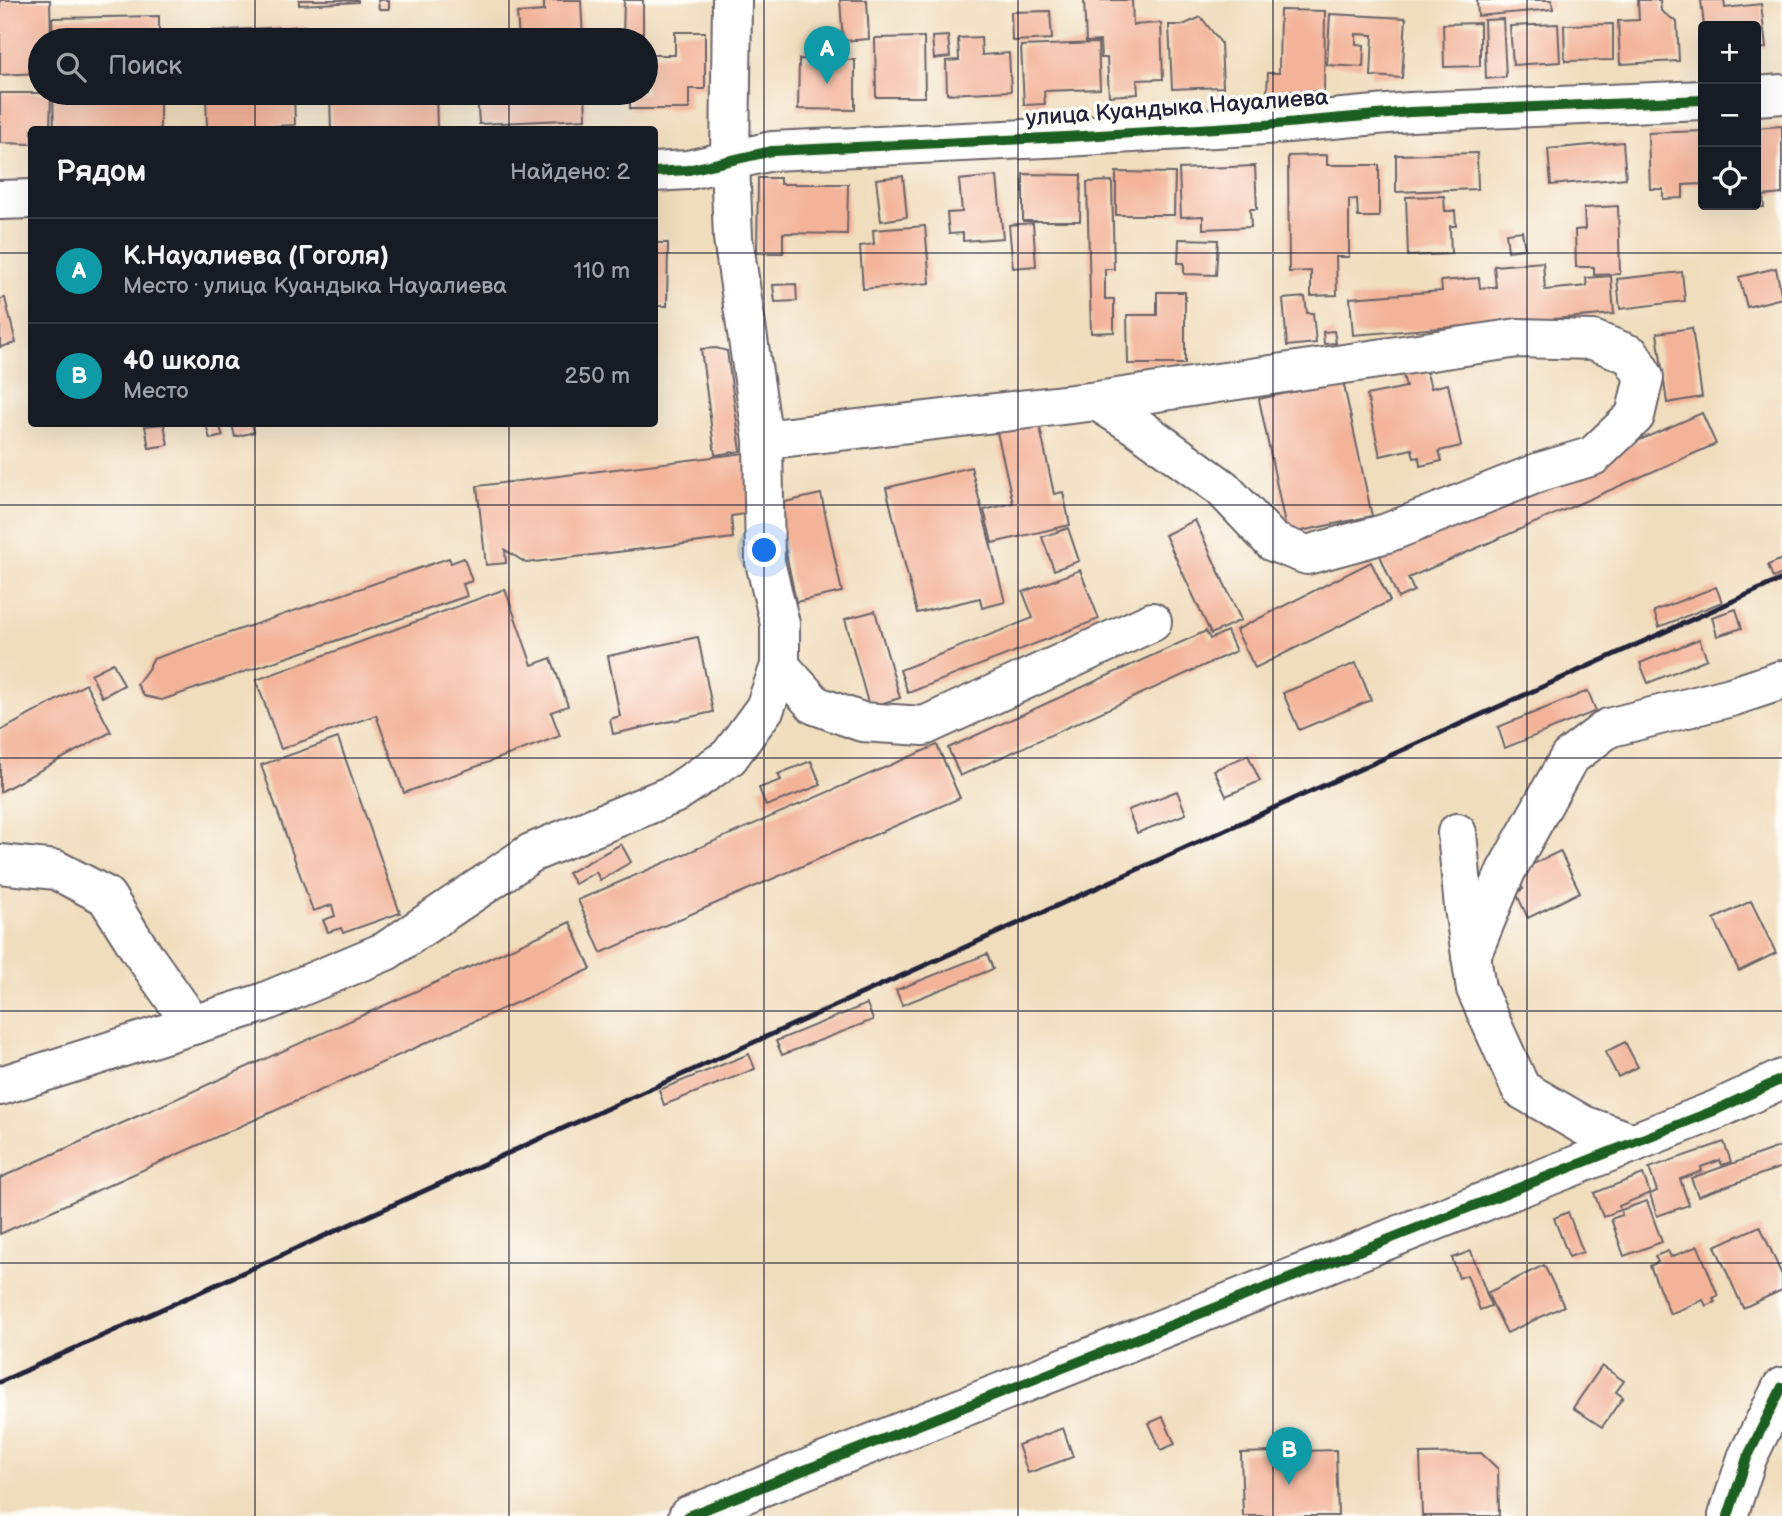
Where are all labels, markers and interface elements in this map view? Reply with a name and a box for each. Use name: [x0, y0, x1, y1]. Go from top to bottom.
map controls: [1698, 21, 1761, 210]
button: +: [1698, 21, 1761, 84]
pin: A: [804, 26, 850, 84]
search box: [28, 28, 658, 105]
icon: search: [52, 48, 90, 86]
text: Поиск: [108, 51, 182, 82]
street label: улица Куандыка Науалиева: [1025, 83, 1330, 133]
button: −: [1698, 84, 1761, 147]
button: locate: [1698, 147, 1761, 210]
text: Рядом: [56, 154, 146, 190]
text: Найдено: 2: [510, 158, 630, 186]
text: К.Науалиева (Гоголя): [123, 241, 389, 272]
text: A: [72, 257, 86, 285]
text: 110 m: [573, 257, 630, 285]
text: Место · улица Куандыка Науалиева: [123, 272, 507, 300]
text: 40 школа: [123, 346, 240, 377]
text: B: [71, 362, 87, 390]
text: 250 m: [564, 362, 630, 390]
text: Место: [123, 377, 189, 405]
your location: [747, 533, 781, 567]
pin: B: [1266, 1427, 1312, 1485]

